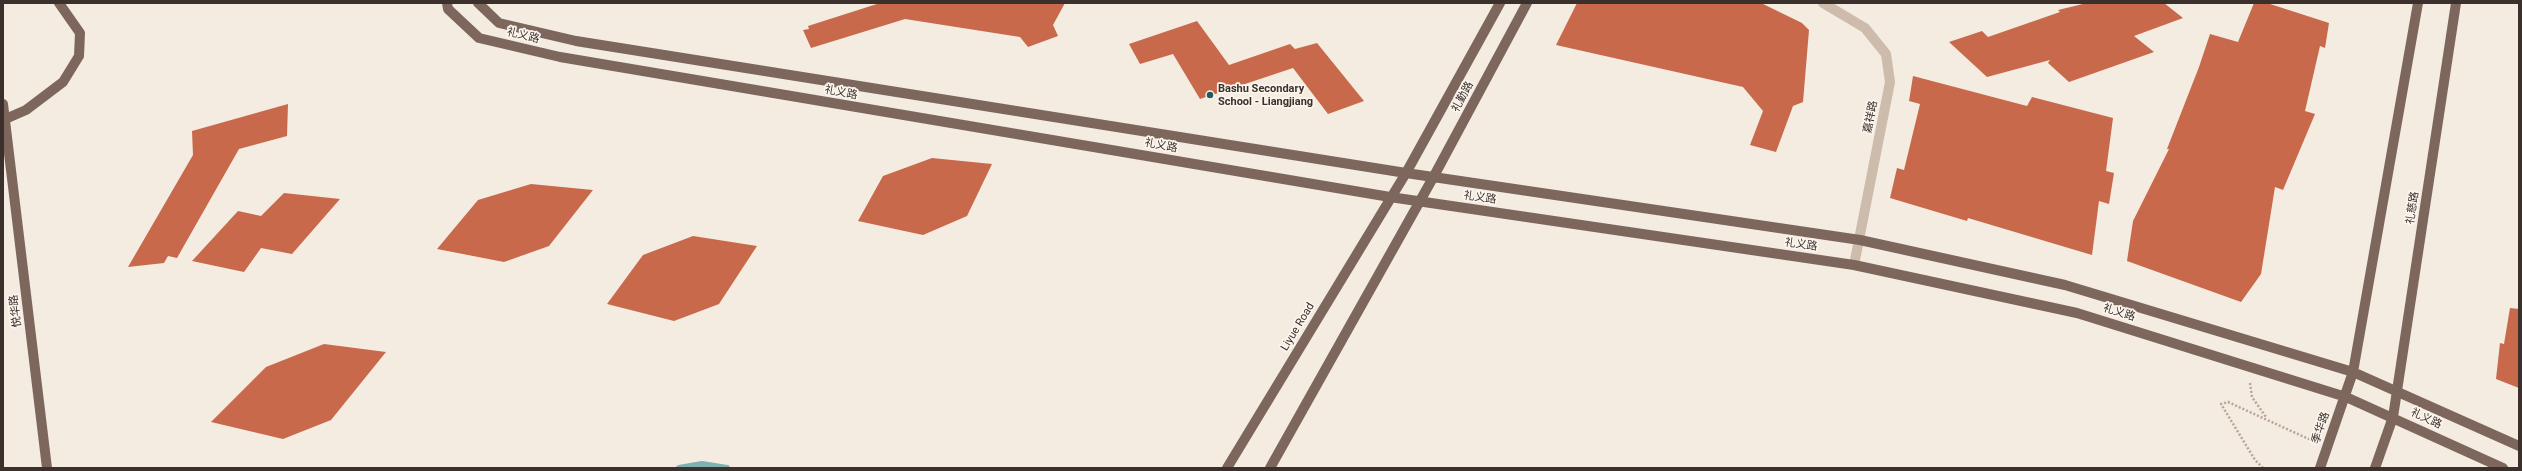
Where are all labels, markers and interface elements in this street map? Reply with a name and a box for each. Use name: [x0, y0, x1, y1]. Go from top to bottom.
street label: 礼义路: [505, 26, 541, 46]
street label: 礼勤路: [1449, 79, 1477, 115]
place label: Bashu Secondary School - Liangjiang: [1218, 82, 1313, 108]
street label: 礼义路: [824, 84, 858, 102]
marker: Bashu Secondary School - Liangjiang: [1205, 90, 1215, 100]
street label: 嘉祥路: [1861, 100, 1881, 134]
street label: 礼义路: [1144, 137, 1178, 155]
street label: 礼义路: [1463, 189, 1497, 207]
street label: 礼慈路: [2404, 191, 2422, 225]
street label: 礼义路: [1784, 236, 1818, 254]
street label: 悦华路: [7, 294, 25, 328]
street label: Liyue Road: [1279, 301, 1317, 353]
street label: 礼义路: [2101, 302, 2137, 324]
street label: 礼义路: [2408, 406, 2444, 432]
street label: 季华路: [2309, 410, 2333, 446]

